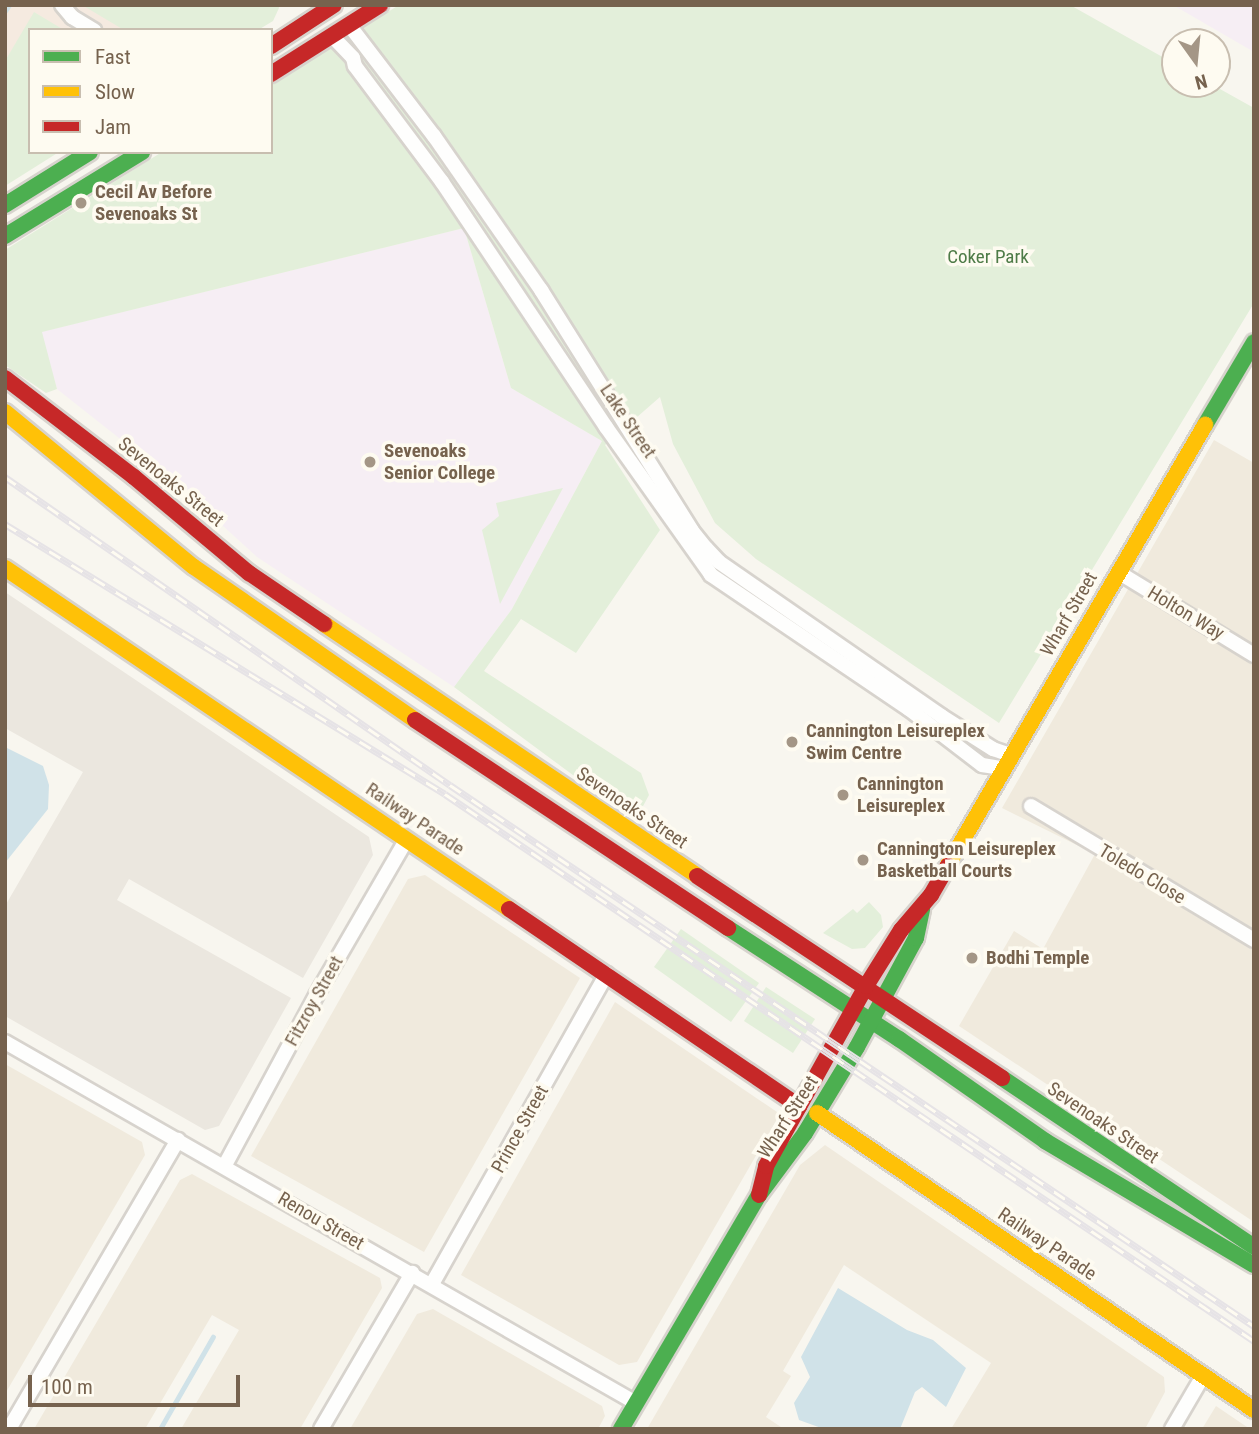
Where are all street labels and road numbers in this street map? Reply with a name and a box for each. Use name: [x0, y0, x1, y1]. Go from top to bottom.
street label: Lake Street: [595, 380, 661, 462]
street label: Sevenoaks Street: [114, 432, 228, 532]
street label: Wharf Street: [1036, 568, 1102, 660]
street label: Holton Way: [1144, 581, 1228, 645]
street label: Sevenoaks Street: [572, 762, 692, 854]
street label: Railway Parade: [361, 778, 469, 860]
street label: Toledo Close: [1094, 839, 1190, 909]
street label: Fitzroy Street: [280, 952, 348, 1050]
street label: Wharf Street: [753, 1072, 823, 1162]
street label: Sevenoaks Street: [1043, 1077, 1163, 1169]
street label: Prince Street: [487, 1081, 553, 1177]
street label: Renou Street: [274, 1187, 368, 1255]
street label: Railway Parade: [993, 1203, 1101, 1285]

